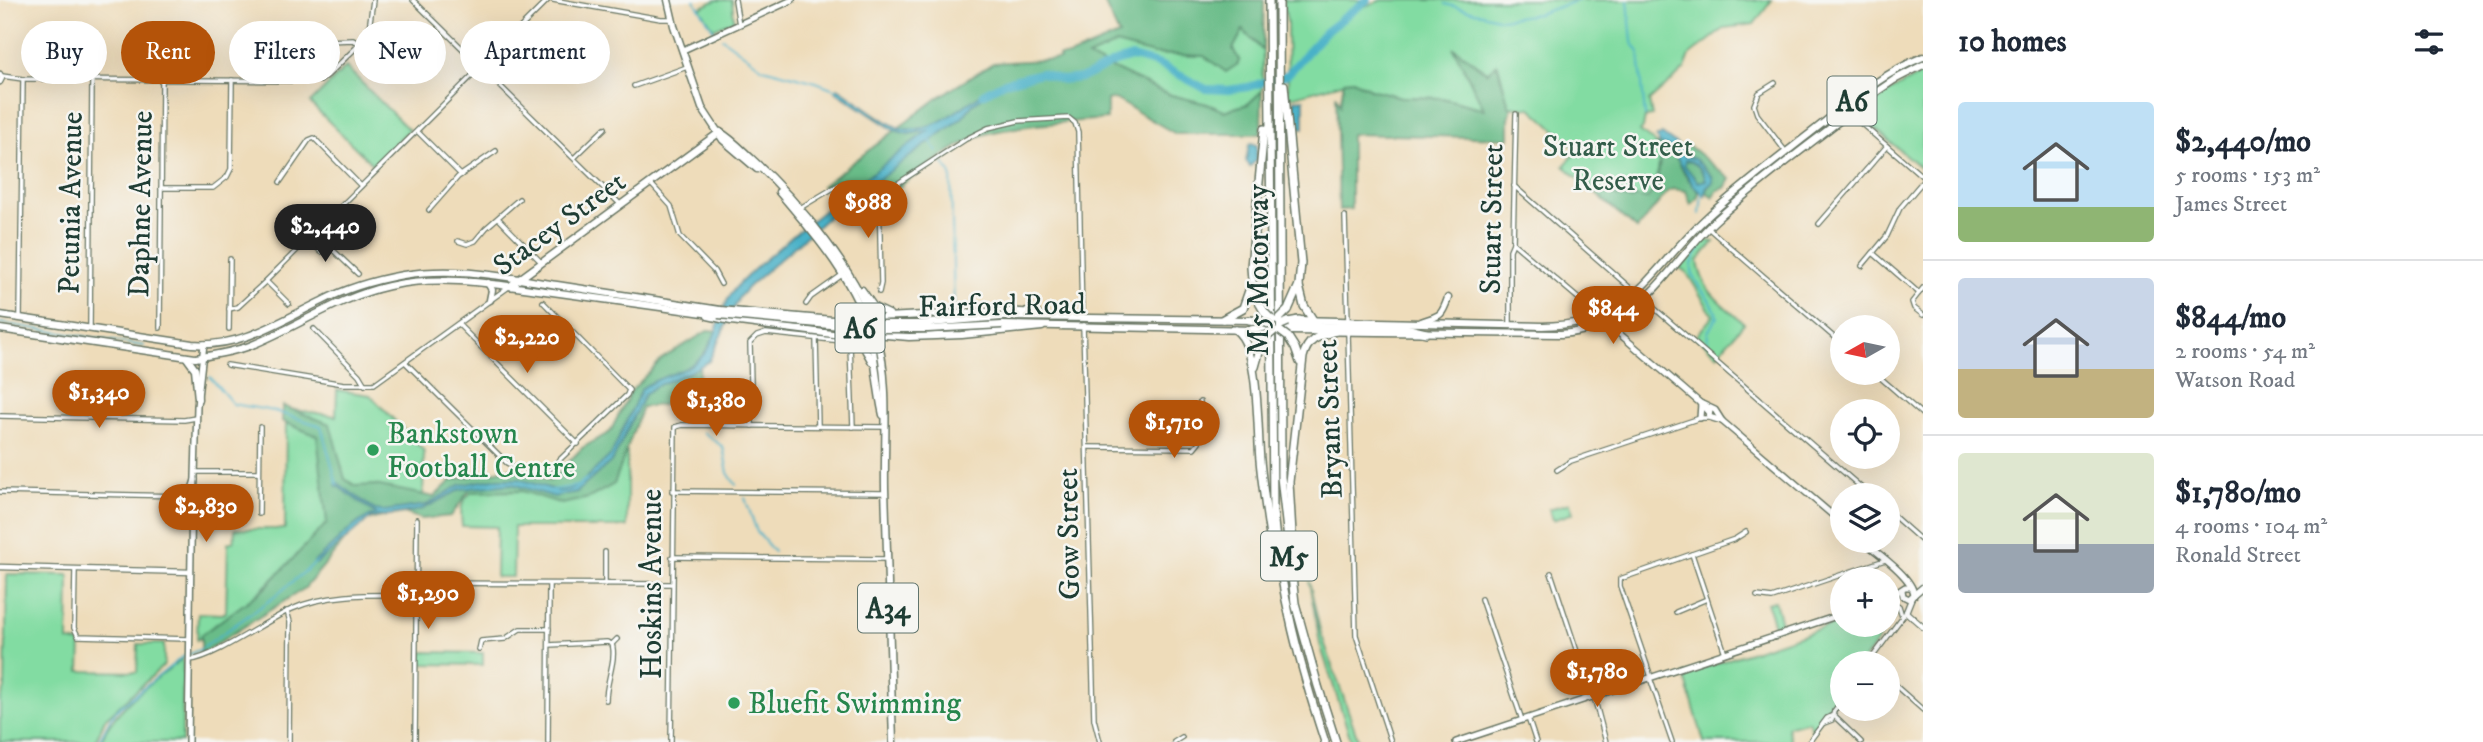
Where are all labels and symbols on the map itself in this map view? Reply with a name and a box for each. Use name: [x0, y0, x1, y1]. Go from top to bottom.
road number: A6: [1828, 76, 1876, 126]
street label: Daphne Avenue: [121, 110, 162, 298]
street label: Petunia Avenue: [51, 111, 92, 295]
park label: Stuart Street Reserve: [1543, 129, 1693, 200]
street label: Stuart Street: [1473, 143, 1512, 295]
street label: Stacey Street: [486, 164, 633, 285]
pin: $988: [827, 180, 909, 240]
street label: M5 Motorway: [1241, 183, 1278, 356]
pin: $2,440: [268, 204, 382, 264]
pin: $844: [1572, 286, 1654, 346]
street label: Fairford Road: [918, 287, 1086, 326]
road number: A6: [836, 304, 884, 352]
north arrow: [1830, 315, 1900, 385]
pin: $2,220: [470, 316, 584, 375]
street label: Bryant Street: [1309, 339, 1352, 499]
pin: $1,340: [42, 370, 156, 430]
pin: $1,380: [659, 378, 773, 438]
pin: $1,710: [1117, 400, 1231, 460]
place label: Bankstown Football Centre: [387, 416, 576, 487]
marker: Bankstown Football Centre: [365, 442, 381, 458]
street label: Gow Street: [1050, 468, 1089, 600]
pin: $2,830: [149, 484, 263, 544]
street label: Hoskins Avenue: [634, 489, 671, 679]
road number: M5: [1261, 532, 1317, 580]
pin: $1,290: [371, 572, 485, 631]
road number: A34: [858, 584, 918, 632]
pin: $1,780: [1540, 650, 1654, 709]
place label: Bluefit Swimming: [748, 686, 961, 723]
marker: Bluefit Swimming: [726, 695, 742, 711]

